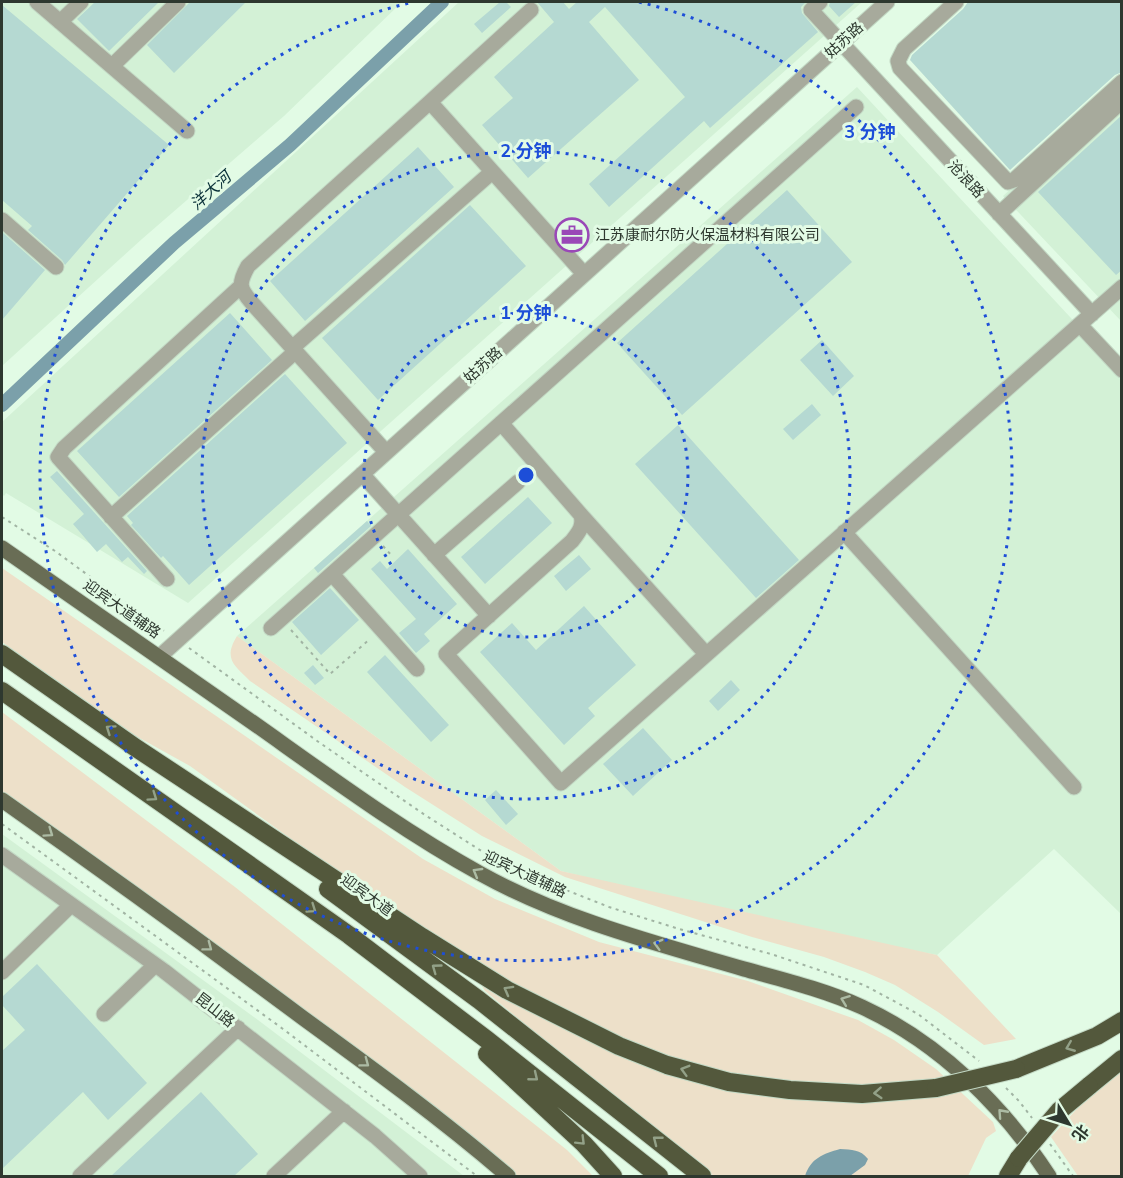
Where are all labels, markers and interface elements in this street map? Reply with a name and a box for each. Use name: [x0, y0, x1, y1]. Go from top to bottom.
street label: 姑苏路: [821, 18, 867, 62]
text: 3 分钟: [844, 120, 896, 144]
text: 2 分钟: [500, 139, 552, 163]
street label: 沧浪路: [943, 156, 989, 202]
water label: 洋大河: [186, 165, 238, 215]
office icon: 江苏康耐尔防火保温材料有限公司: [554, 217, 590, 253]
place label: 江苏康耐尔防火保温材料有限公司: [595, 225, 820, 245]
text: 1 分钟: [500, 301, 552, 325]
street label: 姑苏路: [460, 343, 506, 387]
centre of rings: [516, 465, 536, 485]
street label: 迎宾大道辅路: [79, 575, 165, 643]
one-way arrow: [105, 725, 116, 736]
one-way arrow: [146, 790, 157, 801]
one-way arrow: [43, 826, 54, 837]
street label: 迎宾大道辅路: [480, 846, 570, 902]
one-way arrow: [473, 868, 484, 879]
street label: 迎宾大道: [337, 869, 397, 921]
one-way arrow: [305, 902, 316, 913]
one-way arrow: [653, 939, 664, 951]
one-way arrow: [202, 940, 213, 951]
one-way arrow: [432, 965, 443, 976]
one-way arrow: [504, 986, 514, 997]
street label: 昆山路: [191, 988, 239, 1032]
one-way arrow: [840, 995, 851, 1008]
one-way arrow: [1065, 1040, 1076, 1052]
one-way arrow: [358, 1056, 369, 1067]
one-way arrow: [680, 1065, 691, 1077]
one-way arrow: [528, 1070, 539, 1081]
one-way arrow: [873, 1086, 882, 1099]
north arrow: [1039, 1094, 1099, 1154]
one-way arrow: [998, 1109, 1009, 1120]
text: 北: [1066, 1120, 1094, 1146]
one-way arrow: [574, 1134, 585, 1145]
one-way arrow: [653, 1136, 664, 1147]

